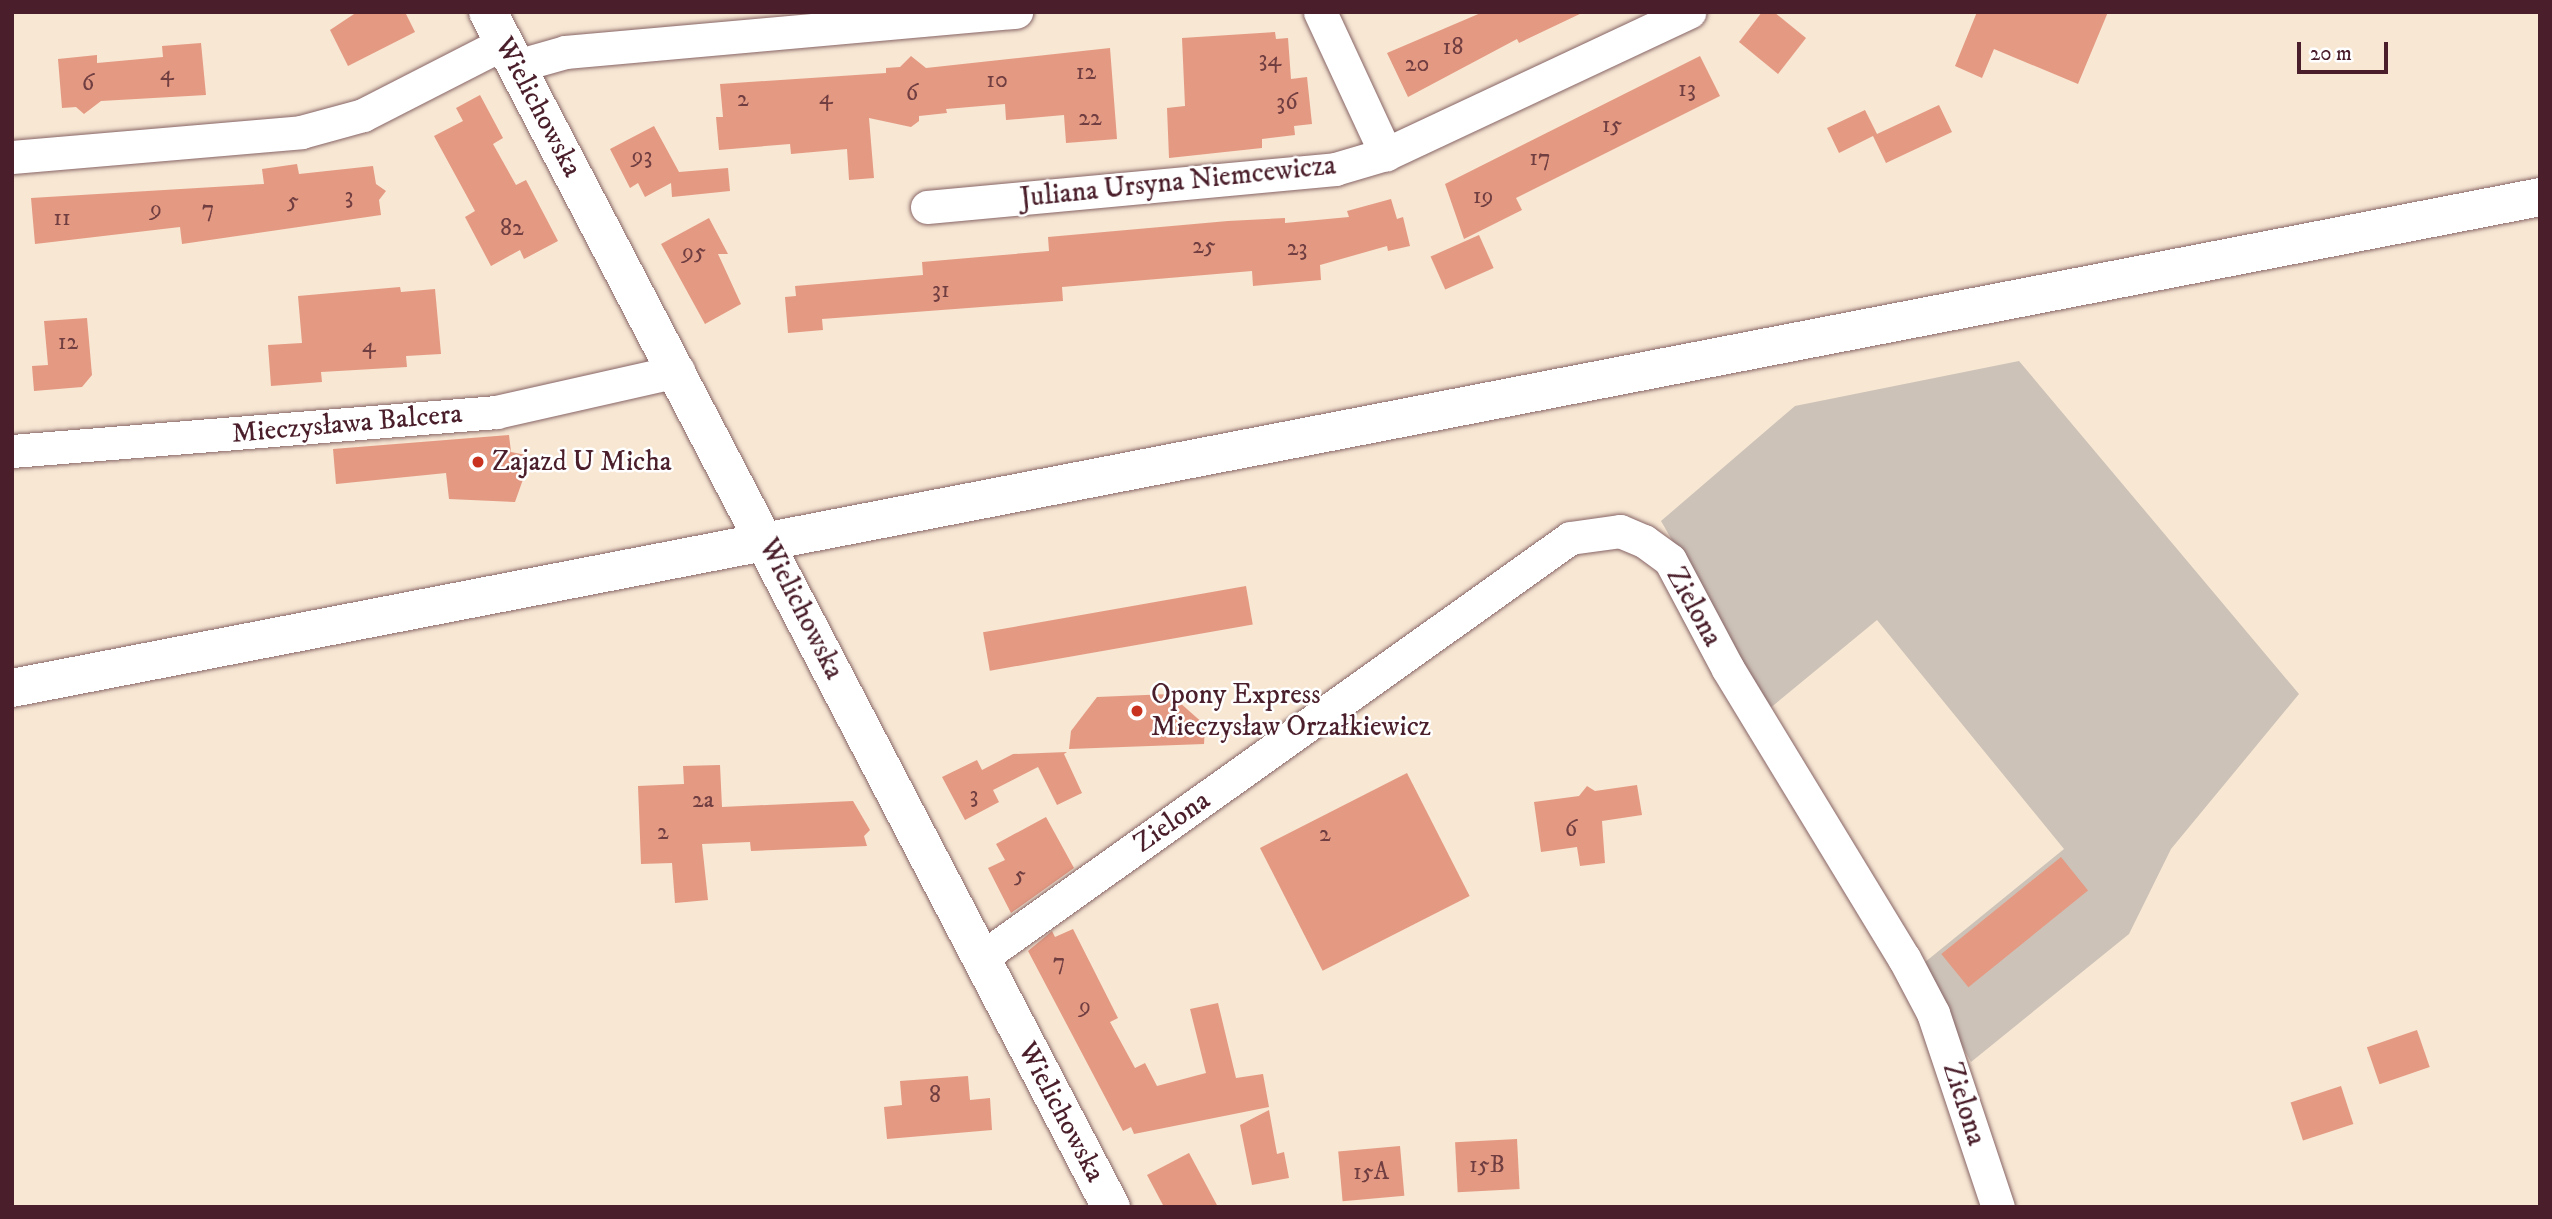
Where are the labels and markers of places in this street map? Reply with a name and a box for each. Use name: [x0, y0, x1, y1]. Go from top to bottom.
place label: Zajazd U Micha: [492, 445, 672, 479]
marker: Zajazd U Micha: [470, 454, 486, 470]
place label: Opony Express Mieczysław Orzałkiewicz: [1151, 678, 1431, 744]
marker: Opony Express Mieczysław Orzałkiewicz: [1129, 703, 1145, 719]

